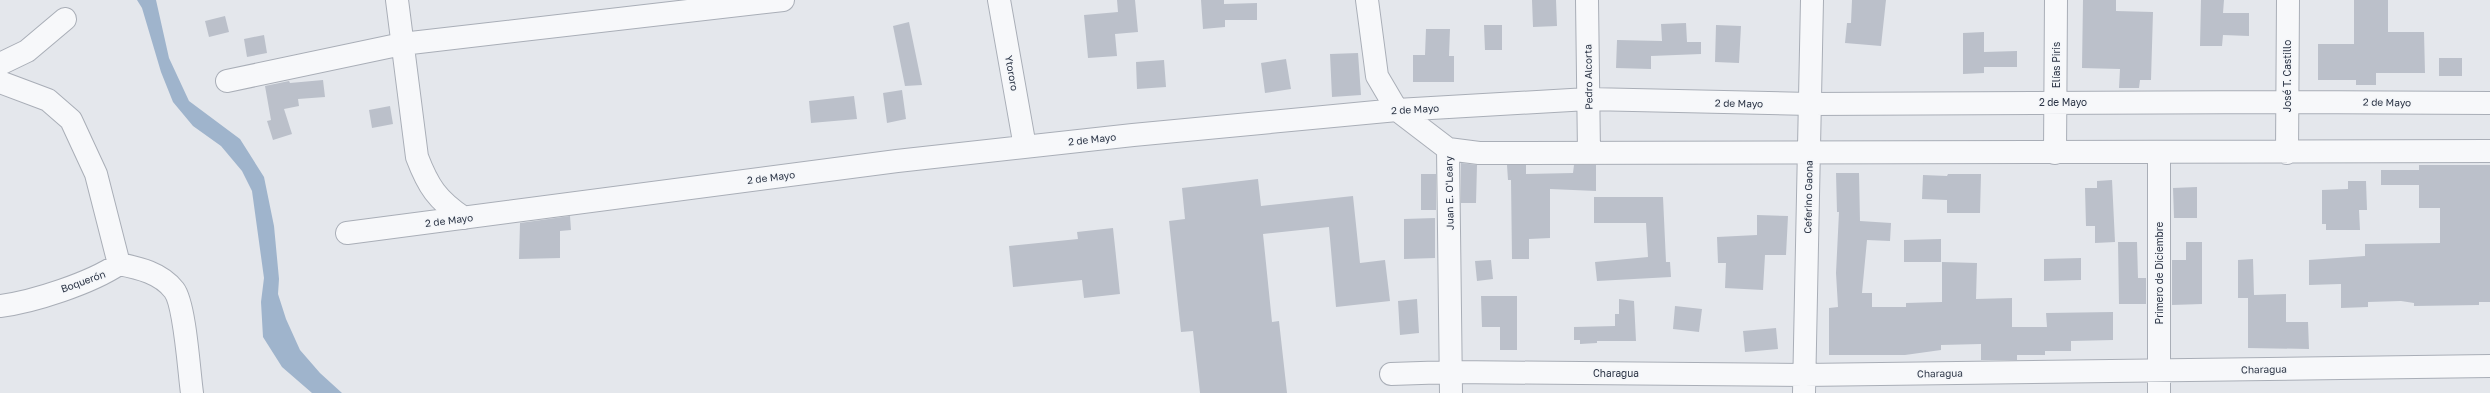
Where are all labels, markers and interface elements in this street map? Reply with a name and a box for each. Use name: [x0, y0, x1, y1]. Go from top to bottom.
street label: José T. Castillo: [2281, 40, 2293, 112]
street label: Elías Piris: [2050, 42, 2062, 88]
street label: Pedro Alcorta: [1581, 44, 1595, 110]
street label: Ytororo: [1003, 54, 1021, 92]
street label: 2 de Mayo: [2039, 96, 2087, 108]
street label: 2 de Mayo: [2363, 96, 2411, 108]
street label: 2 de Mayo: [1715, 97, 1763, 109]
street label: 2 de Mayo: [1391, 102, 1439, 116]
street label: 2 de Mayo: [1067, 131, 1117, 147]
street label: Juan E. O'Leary: [1442, 156, 1456, 230]
street label: Ceferino Gaona: [1801, 160, 1815, 234]
street label: 2 de Mayo: [746, 168, 796, 186]
street label: 2 de Mayo: [424, 211, 474, 229]
street label: Primero de Diciembre: [2153, 221, 2165, 324]
street label: Boquerón: [59, 267, 107, 295]
street label: Charagua: [2241, 363, 2287, 375]
street label: Charagua: [1593, 367, 1639, 379]
street label: Charagua: [1917, 367, 1963, 379]

